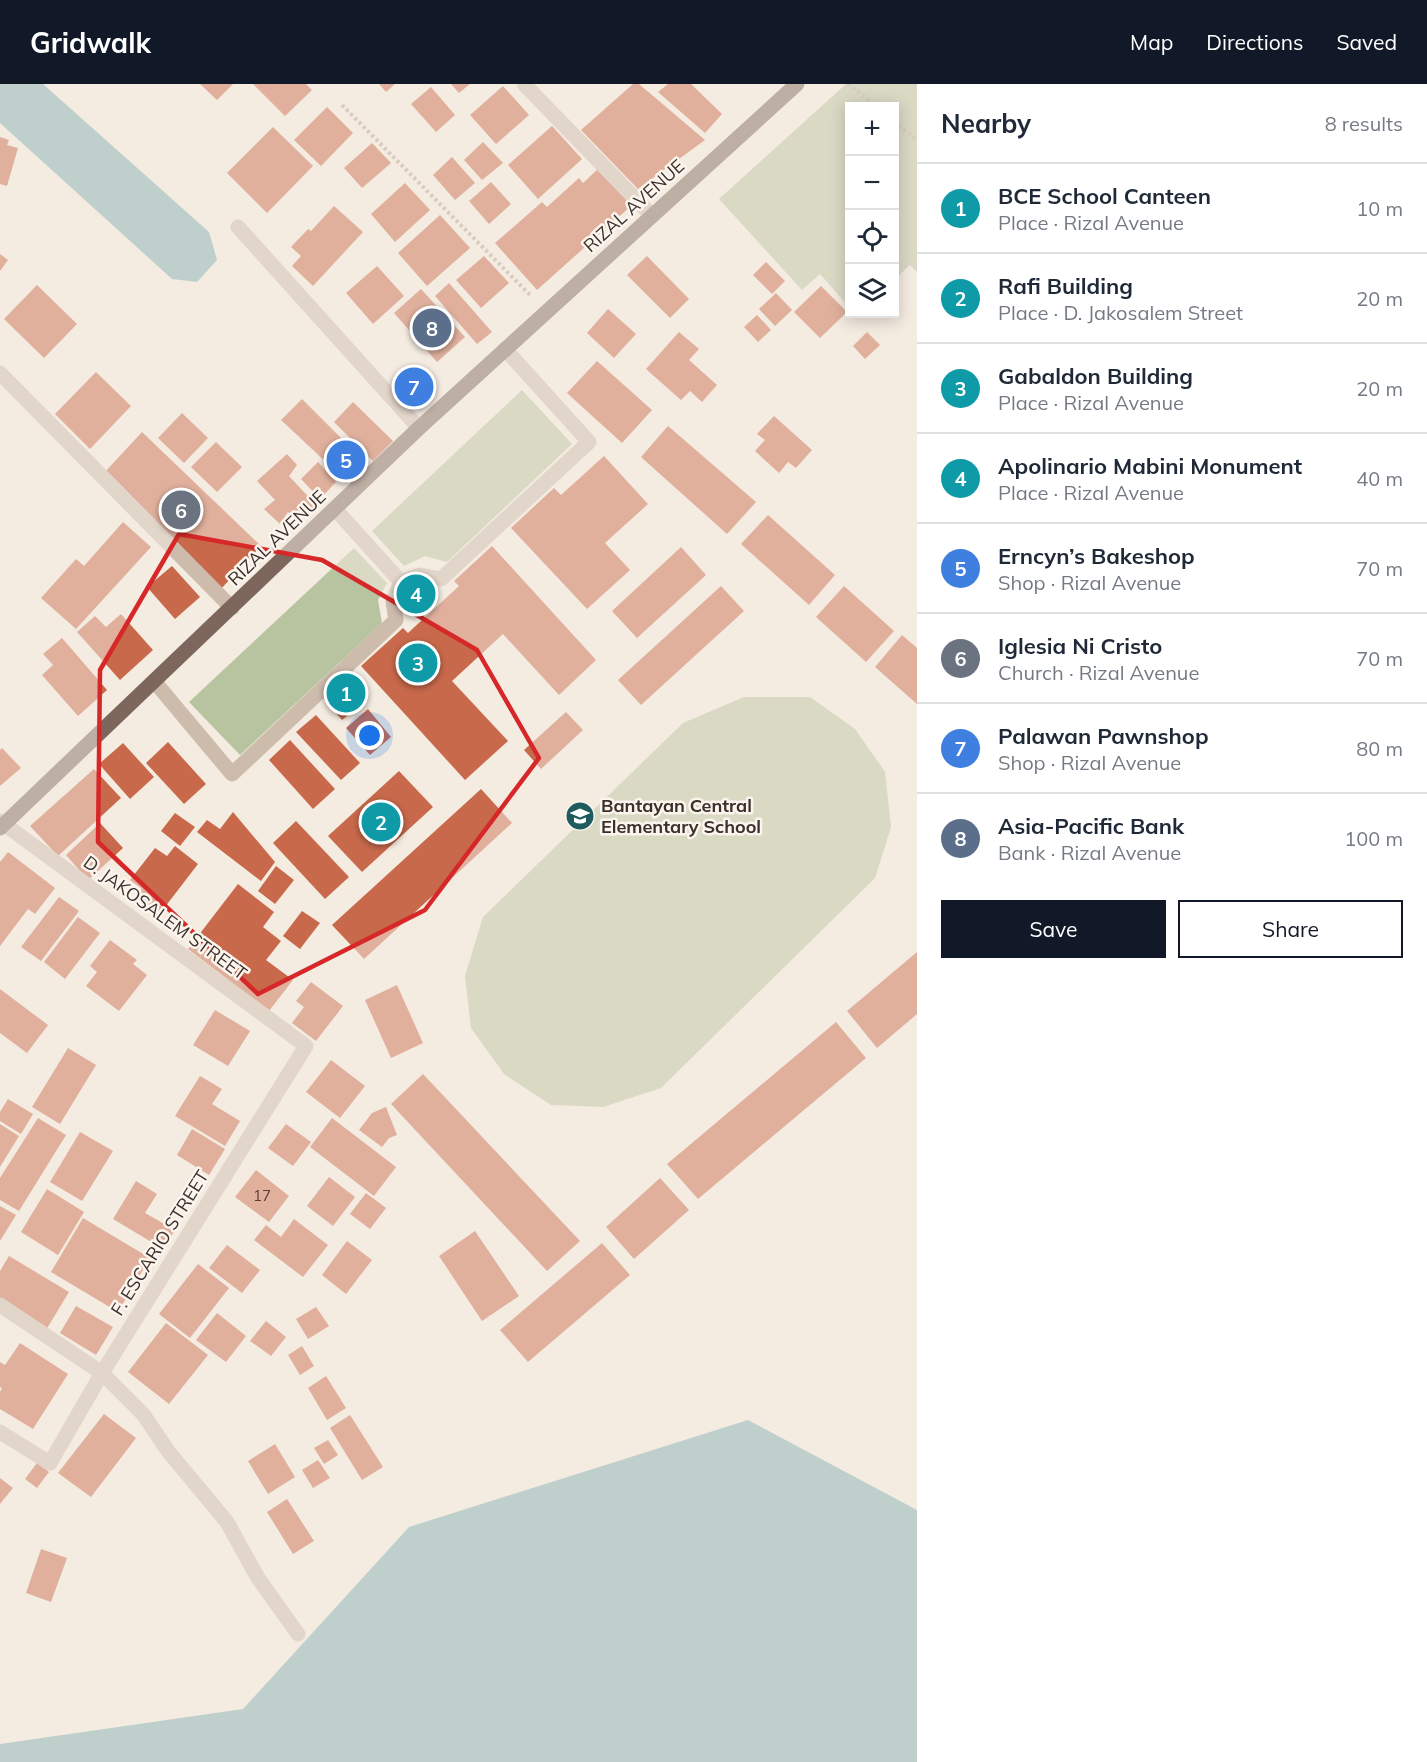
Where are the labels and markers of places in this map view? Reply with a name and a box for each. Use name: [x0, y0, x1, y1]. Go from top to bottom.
pin: 8: [412, 306, 452, 350]
pin: 7: [394, 364, 434, 410]
pin: 5: [326, 438, 366, 482]
pin: 6: [162, 488, 201, 532]
pin: 4: [396, 572, 436, 616]
pin: 3: [398, 640, 438, 686]
pin: 1: [326, 670, 366, 716]
place label: Bantayan Central Elementary School: [601, 794, 761, 838]
pin: 2: [362, 800, 400, 844]
school or university icon: Bantayan Central Elementary School: [564, 800, 596, 832]

